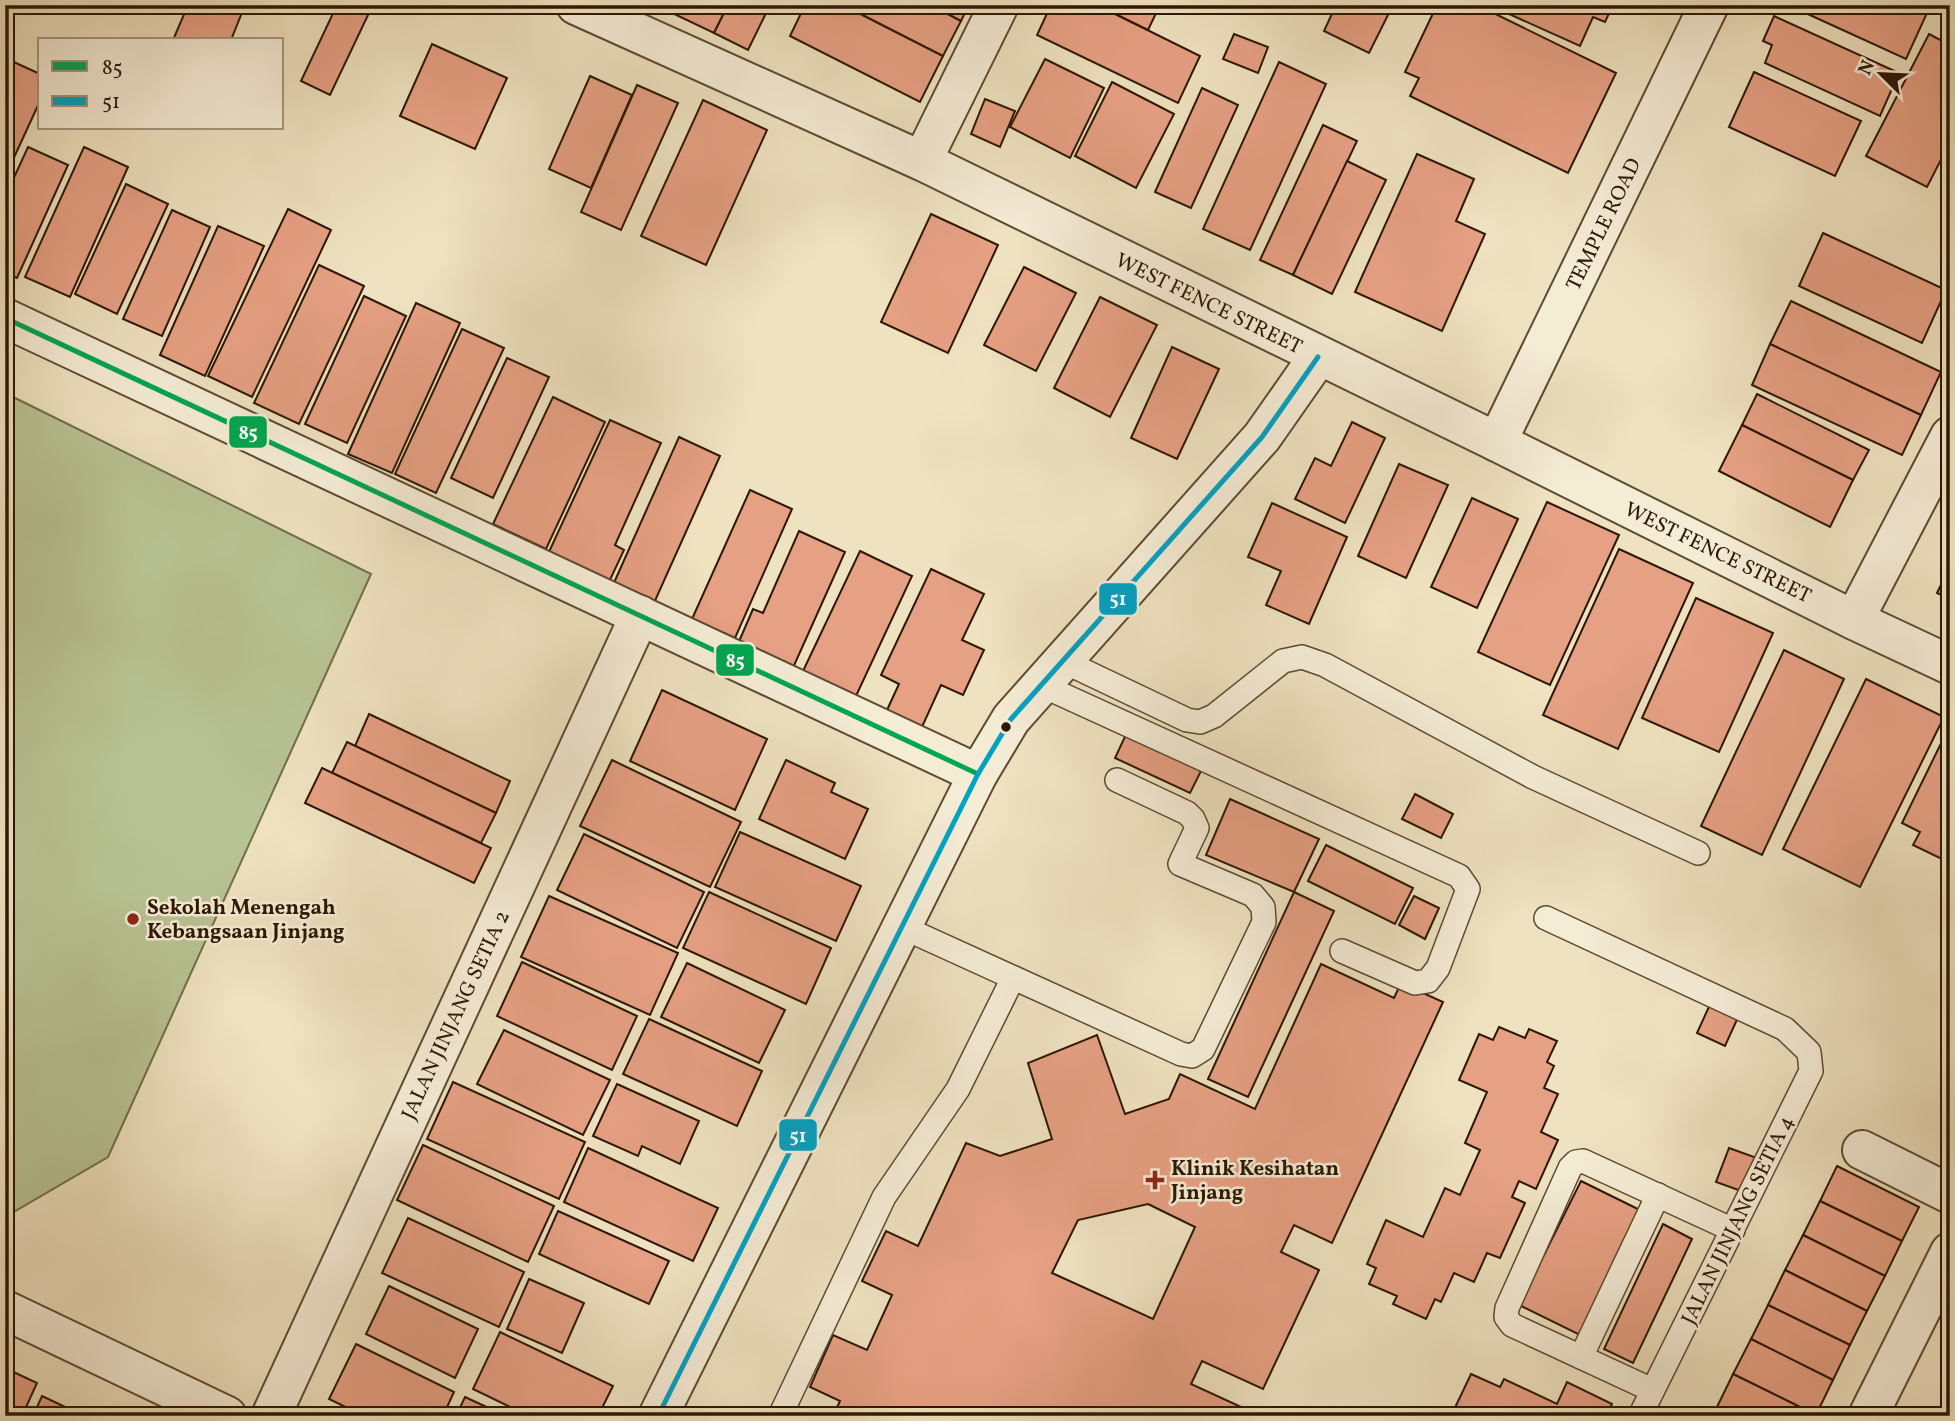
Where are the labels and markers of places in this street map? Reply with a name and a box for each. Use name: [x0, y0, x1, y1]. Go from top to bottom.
unlabelled marker: [999, 720, 1013, 734]
place label: Sekolah Menengah Kebangsaan Jinjang: [147, 894, 345, 947]
marker: Sekolah Menengah Kebangsaan Jinjang: [125, 911, 141, 927]
place label: Klinik Kesihatan Jinjang: [1170, 1155, 1339, 1208]
marker: Klinik Kesihatan Jinjang: [1145, 1170, 1165, 1190]

